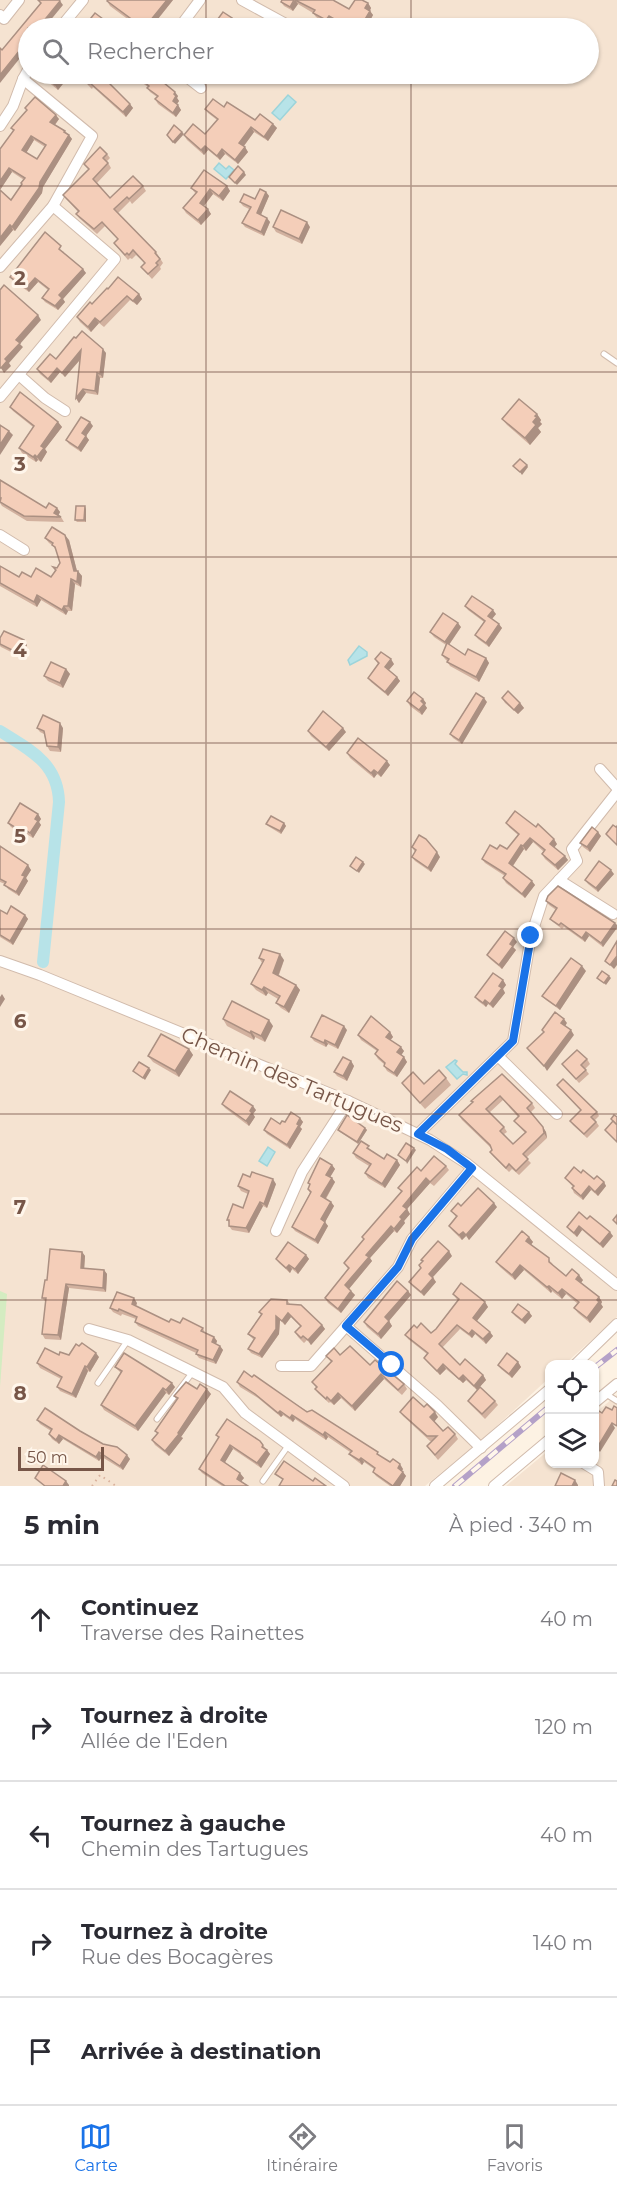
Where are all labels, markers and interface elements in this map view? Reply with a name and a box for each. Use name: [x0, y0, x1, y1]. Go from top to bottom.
search box: [18, 18, 599, 84]
icon: search: [39, 35, 72, 68]
text: Rechercher: [87, 38, 214, 65]
text: 2: [14, 266, 26, 290]
text: 3: [13, 452, 26, 476]
text: 4: [13, 638, 27, 662]
text: 5: [14, 824, 26, 848]
route end: [517, 922, 543, 948]
text: 6: [14, 1009, 27, 1033]
street label: Chemin des Tartugues: [177, 1021, 407, 1138]
text: 7: [14, 1195, 26, 1219]
route start: [378, 1351, 404, 1377]
map controls: [545, 1360, 599, 1468]
button: locate: [545, 1360, 599, 1414]
text: 8: [13, 1381, 27, 1405]
button: layers: [545, 1414, 599, 1468]
scale bar: [18, 1444, 104, 1472]
text: 50 m: [27, 1448, 68, 1467]
text: 5 min: [24, 1509, 100, 1541]
text: À pied · 340 m: [449, 1513, 593, 1537]
text: Continuez: [81, 1594, 198, 1621]
icon: ahead: [24, 1603, 57, 1636]
text: 40 m: [540, 1607, 593, 1631]
text: Traverse des Rainettes: [81, 1621, 304, 1645]
text: Tournez à droite: [81, 1702, 268, 1729]
icon: right: [24, 1711, 57, 1744]
text: 120 m: [535, 1715, 593, 1739]
text: Allée de l'Eden: [81, 1729, 228, 1753]
text: Tournez à gauche: [81, 1810, 286, 1837]
icon: left: [24, 1819, 57, 1852]
text: 40 m: [540, 1823, 593, 1847]
text: Chemin des Tartugues: [81, 1837, 308, 1861]
text: Tournez à droite: [81, 1918, 268, 1945]
icon: right: [24, 1927, 57, 1960]
text: 140 m: [533, 1931, 593, 1955]
text: Rue des Bocagères: [81, 1945, 273, 1969]
icon: arrive: [24, 2035, 57, 2068]
text: Arrivée à destination: [81, 2038, 321, 2065]
tab: Carte: [74, 2120, 118, 2175]
tab: Itinéraire: [266, 2120, 338, 2175]
tab: Favoris: [487, 2120, 543, 2175]

